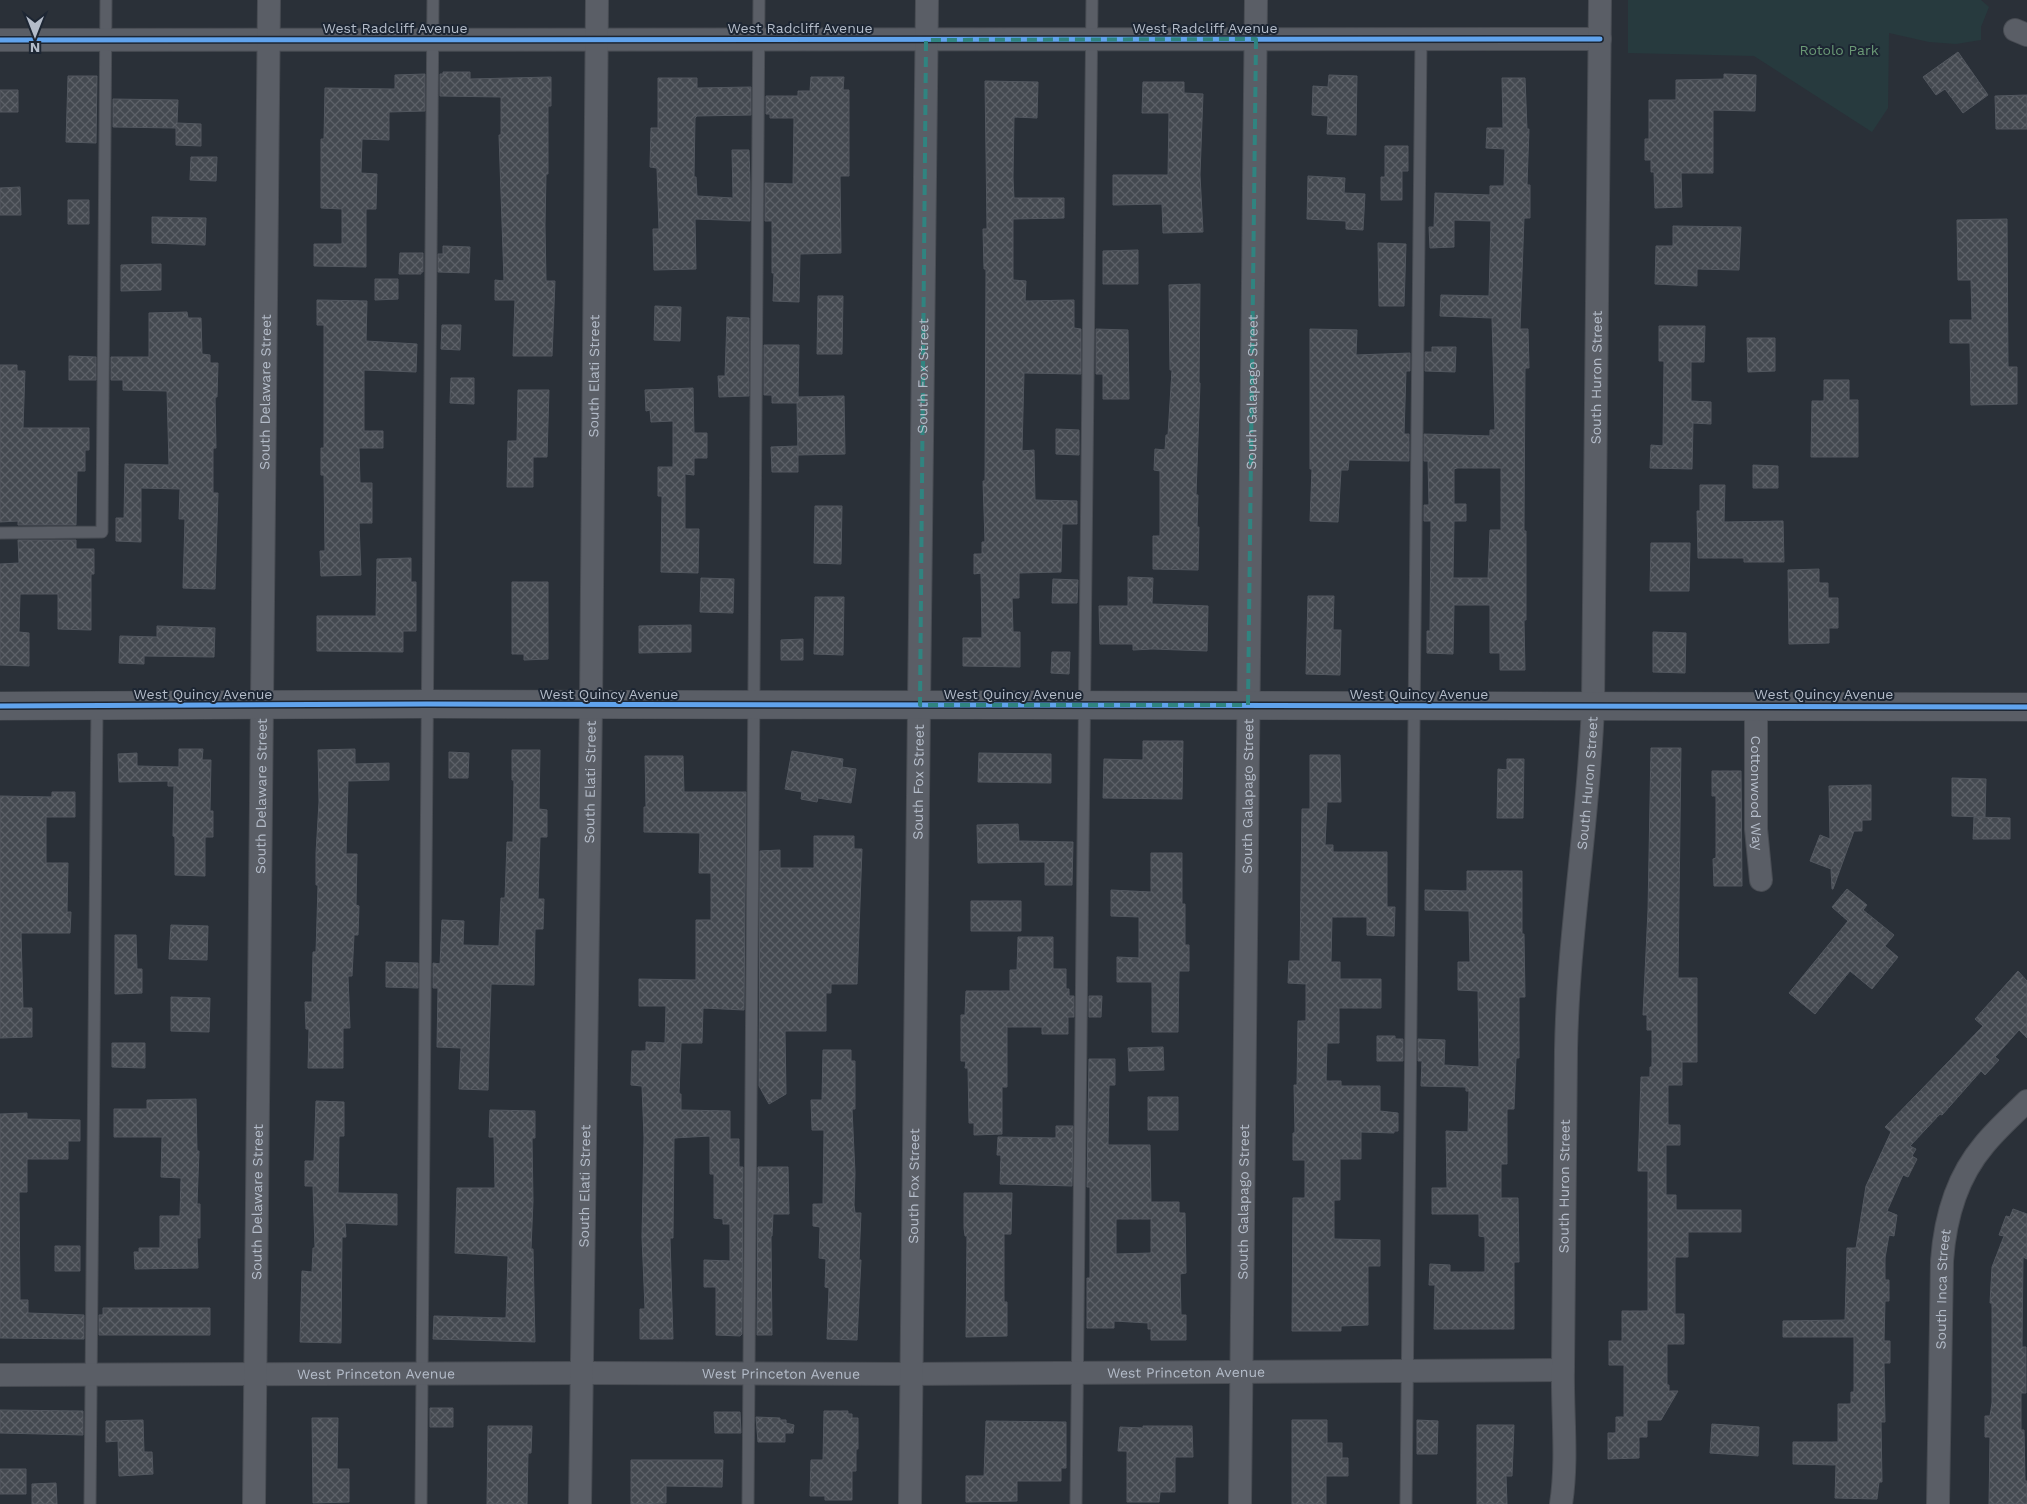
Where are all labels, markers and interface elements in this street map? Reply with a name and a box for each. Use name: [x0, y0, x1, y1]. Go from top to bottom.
north arrow: [10, 10, 60, 60]
street label: West Radcliff Avenue: [322, 20, 468, 36]
street label: West Radcliff Avenue: [727, 20, 873, 36]
street label: West Radcliff Avenue: [1132, 20, 1278, 36]
text: N: [30, 40, 40, 56]
park label: Rotolo Park: [1799, 42, 1879, 58]
street label: South Huron Street: [1588, 310, 1605, 444]
street label: South Delaware Street: [256, 314, 274, 470]
street label: South Elati Street: [585, 314, 602, 438]
street label: South Galapago Street: [1243, 314, 1261, 470]
street label: South Fox Street: [914, 318, 931, 434]
street label: West Quincy Avenue: [134, 686, 272, 702]
street label: West Quincy Avenue: [540, 686, 678, 702]
street label: West Quincy Avenue: [944, 686, 1082, 702]
street label: West Quincy Avenue: [1350, 686, 1488, 702]
street label: West Quincy Avenue: [1755, 686, 1893, 702]
street label: South Huron Street: [1574, 716, 1601, 851]
street label: South Delaware Street: [252, 718, 270, 874]
street label: South Galapago Street: [1239, 718, 1256, 874]
street label: South Elati Street: [581, 720, 599, 844]
street label: South Fox Street: [910, 724, 927, 840]
street label: Cottonwood Way: [1747, 736, 1766, 852]
street label: South Huron Street: [1555, 1119, 1573, 1253]
street label: South Delaware Street: [248, 1124, 266, 1280]
street label: South Elati Street: [576, 1124, 593, 1248]
street label: South Galapago Street: [1234, 1124, 1252, 1280]
street label: South Fox Street: [905, 1128, 922, 1244]
street label: South Inca Street: [1933, 1228, 1954, 1349]
street label: West Princeton Avenue: [1107, 1364, 1265, 1381]
street label: West Princeton Avenue: [297, 1365, 455, 1382]
street label: West Princeton Avenue: [702, 1365, 860, 1382]

